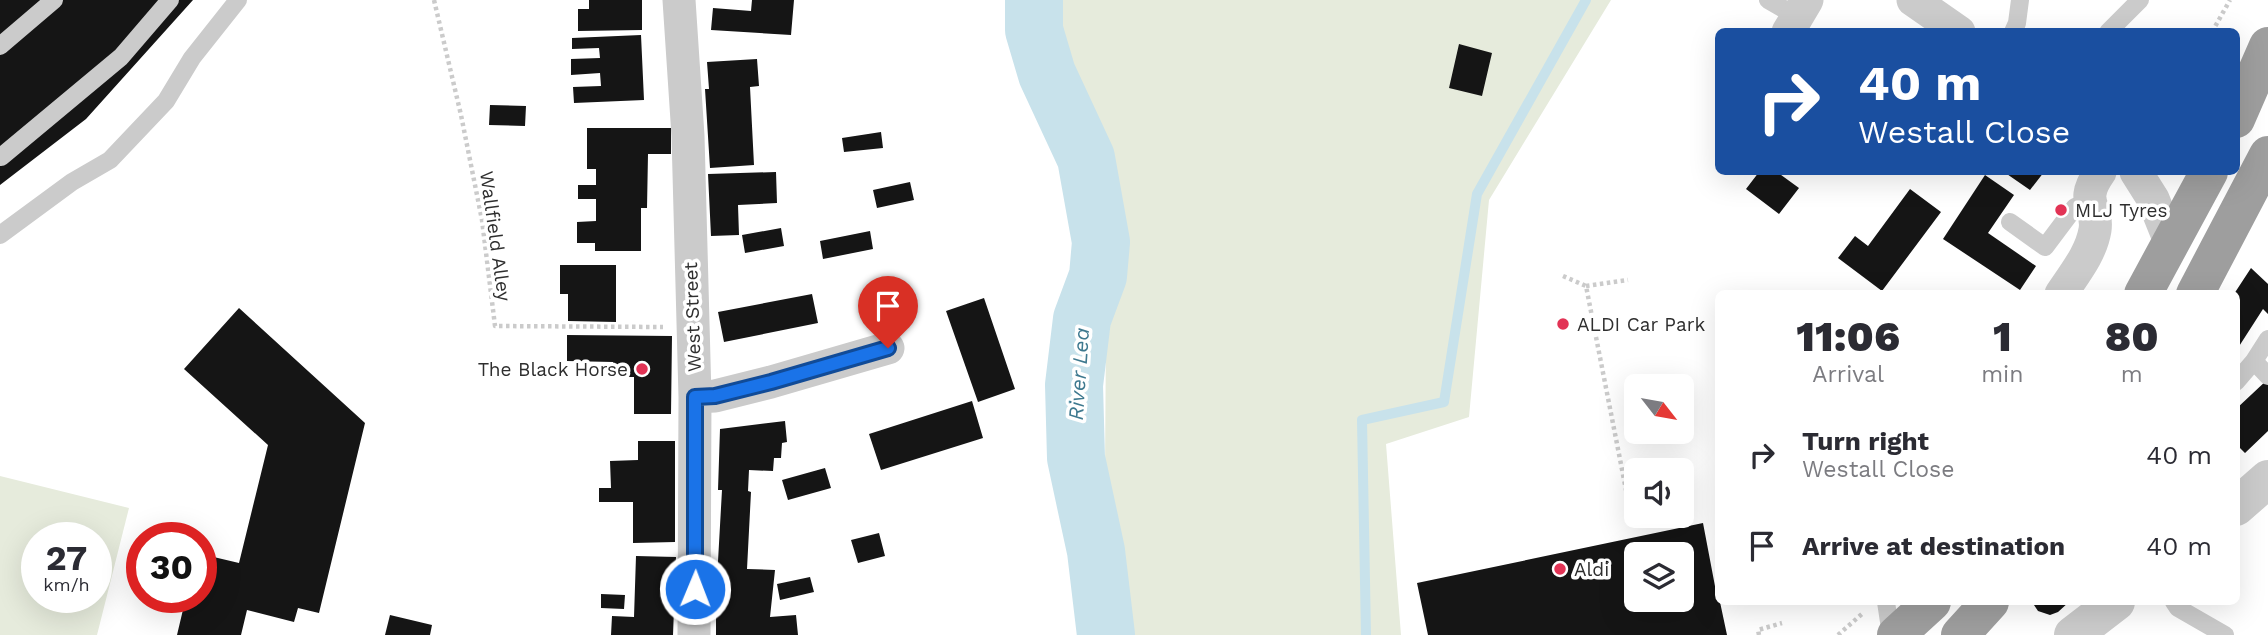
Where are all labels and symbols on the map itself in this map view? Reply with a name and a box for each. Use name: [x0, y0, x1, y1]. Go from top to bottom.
street label: Wallfield Alley: [475, 169, 516, 303]
place label: MLJ Tyres: [2075, 199, 2167, 222]
marker: MLJ Tyres: [2053, 202, 2069, 218]
street label: West Street: [679, 261, 706, 372]
pin: [858, 276, 918, 348]
place label: ALDI Car Park: [1577, 313, 1705, 336]
marker: ALDI Car Park: [1555, 316, 1571, 332]
water label: River Lea: [1063, 327, 1094, 421]
place label: The Black Horse: [478, 358, 628, 381]
marker: The Black Horse: [634, 361, 650, 377]
north arrow: [1624, 374, 1694, 444]
speed limit sign: 30: [126, 522, 217, 613]
position arrow: [658, 552, 732, 626]
place label: Aldi: [1574, 558, 1609, 581]
marker: Aldi: [1552, 561, 1568, 577]

